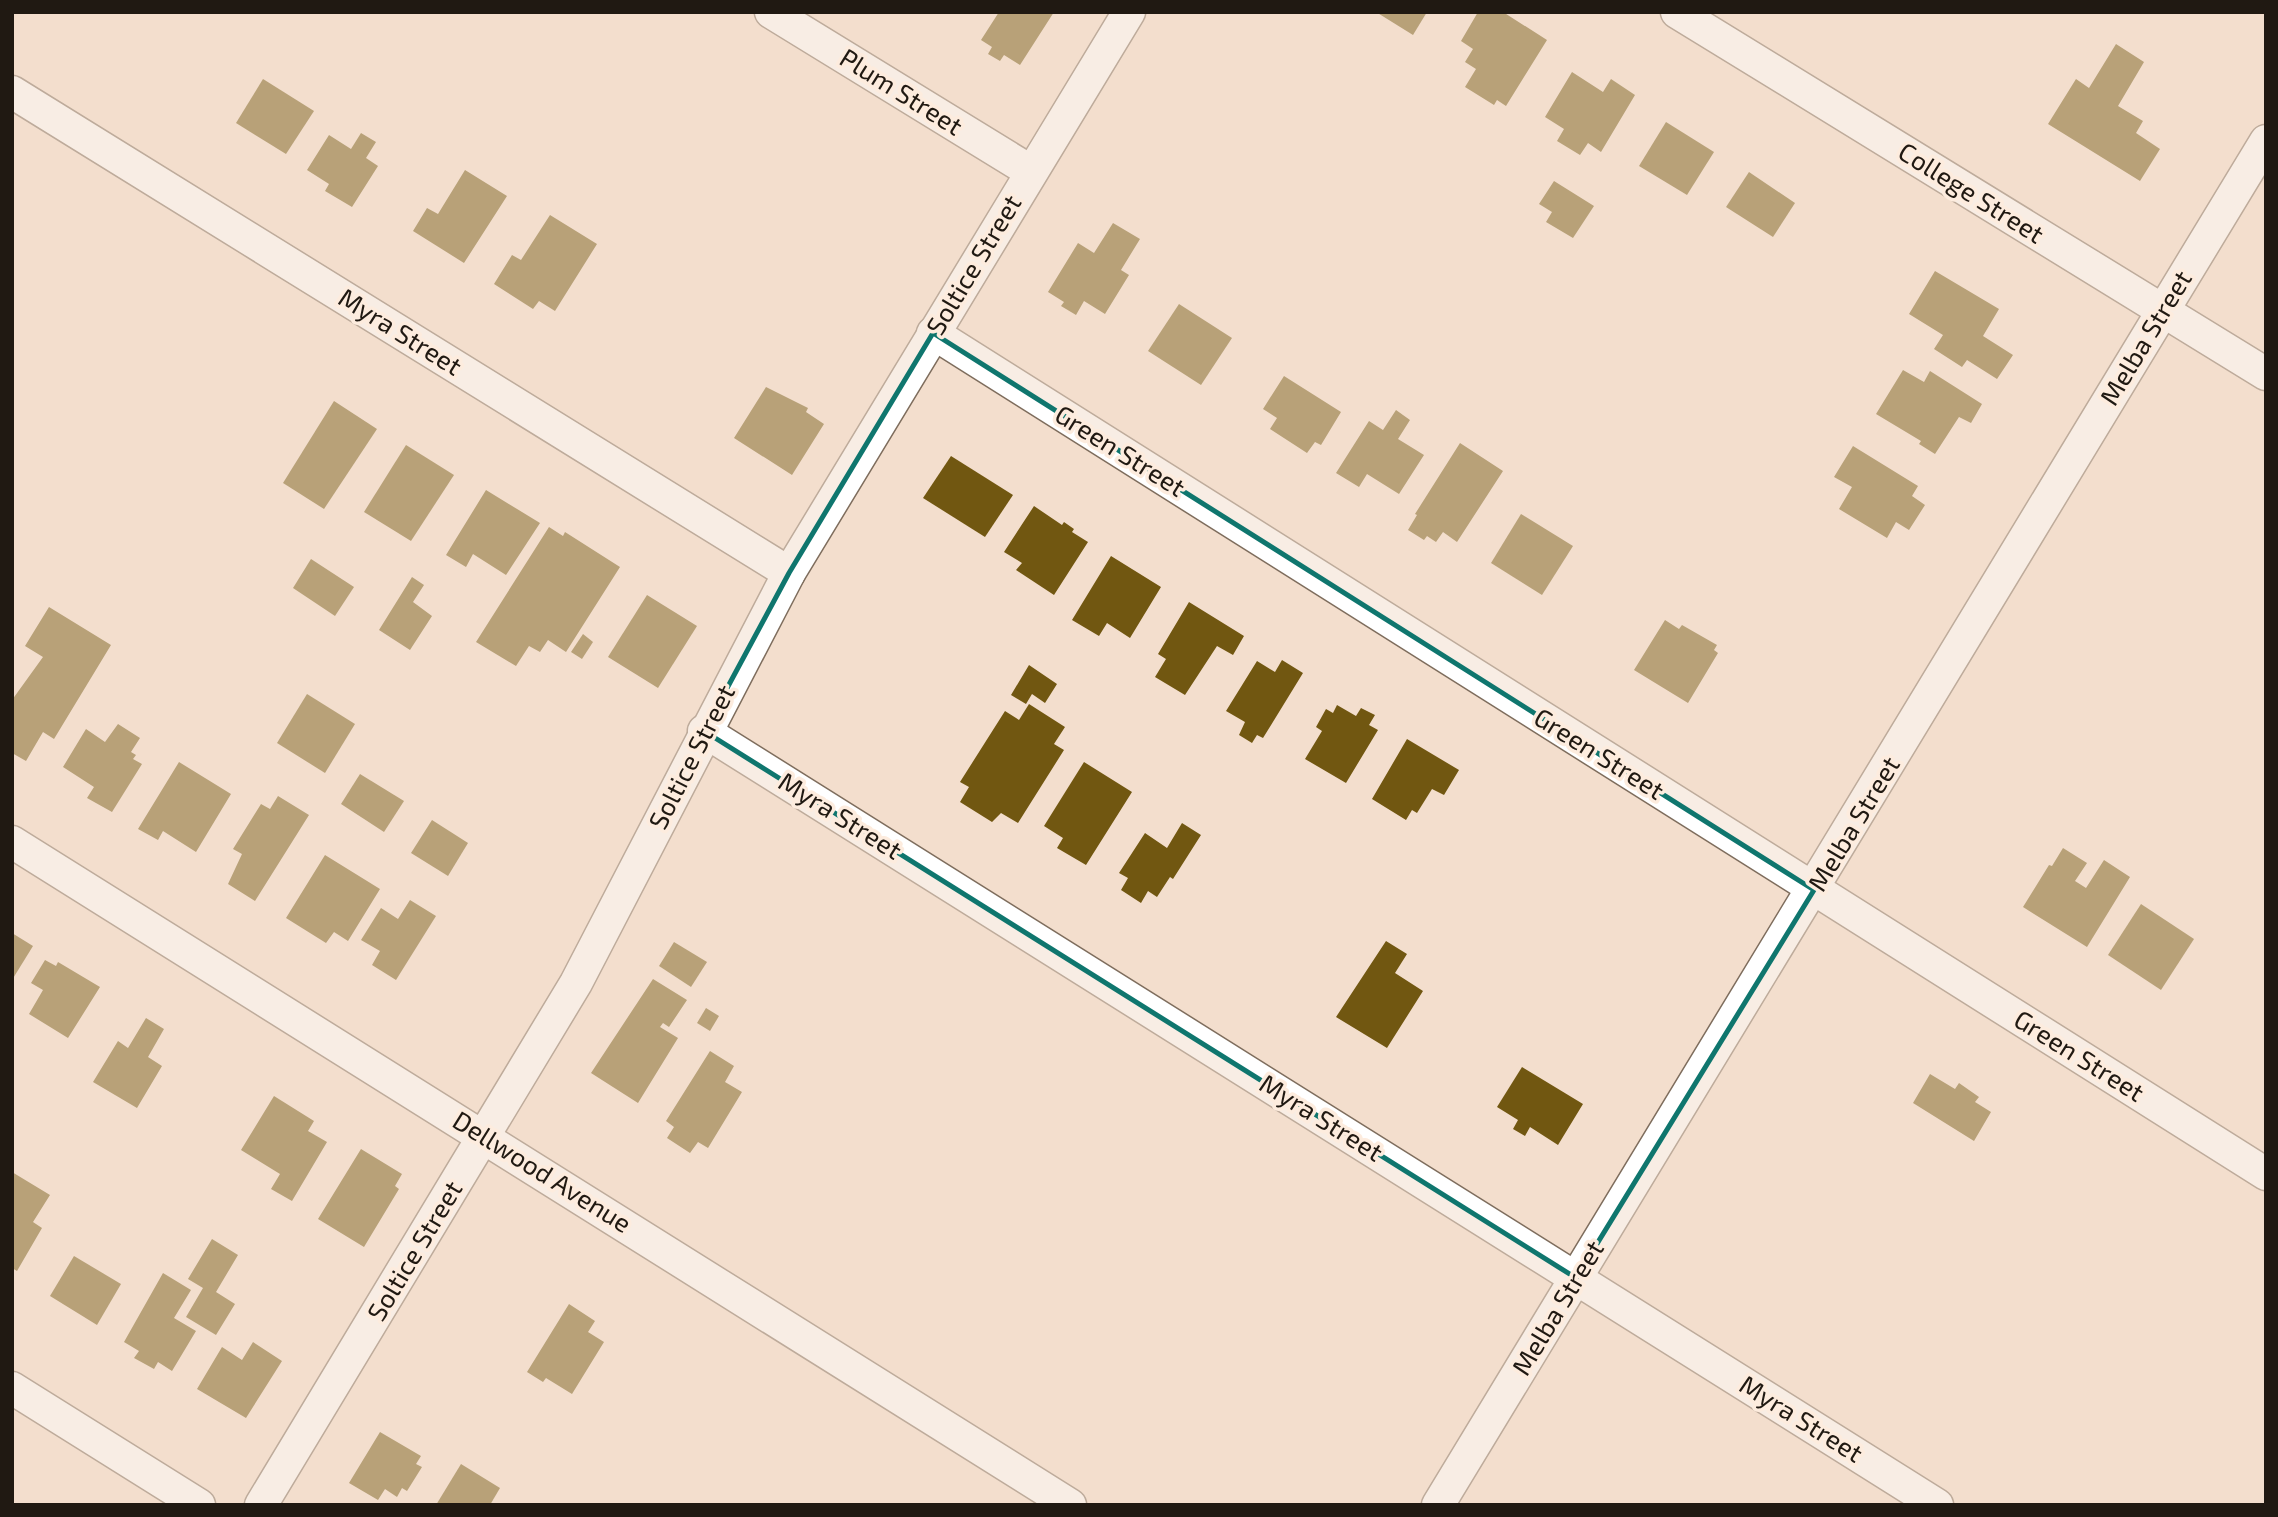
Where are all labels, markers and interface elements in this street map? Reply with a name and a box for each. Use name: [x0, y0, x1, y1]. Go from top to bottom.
street label: Plum Street: [835, 41, 969, 141]
street label: College Street: [1893, 135, 2050, 249]
street label: Soltice Street: [919, 189, 1027, 340]
street label: Melba Street: [2092, 264, 2197, 410]
street label: Myra Street: [334, 281, 468, 381]
street label: Green Street: [1050, 398, 1192, 502]
street label: Soltice Street: [641, 679, 740, 834]
street label: Green Street: [1529, 701, 1671, 805]
street label: Melba Street: [1800, 750, 1905, 896]
street label: Myra Street: [774, 765, 908, 865]
street label: Green Street: [2009, 1003, 2151, 1107]
street label: Myra Street: [1255, 1067, 1389, 1167]
street label: Dellwood Avenue: [448, 1103, 638, 1238]
street label: Soltice Street: [360, 1175, 468, 1326]
street label: Melba Street: [1504, 1234, 1609, 1380]
street label: Myra Street: [1735, 1368, 1869, 1468]

